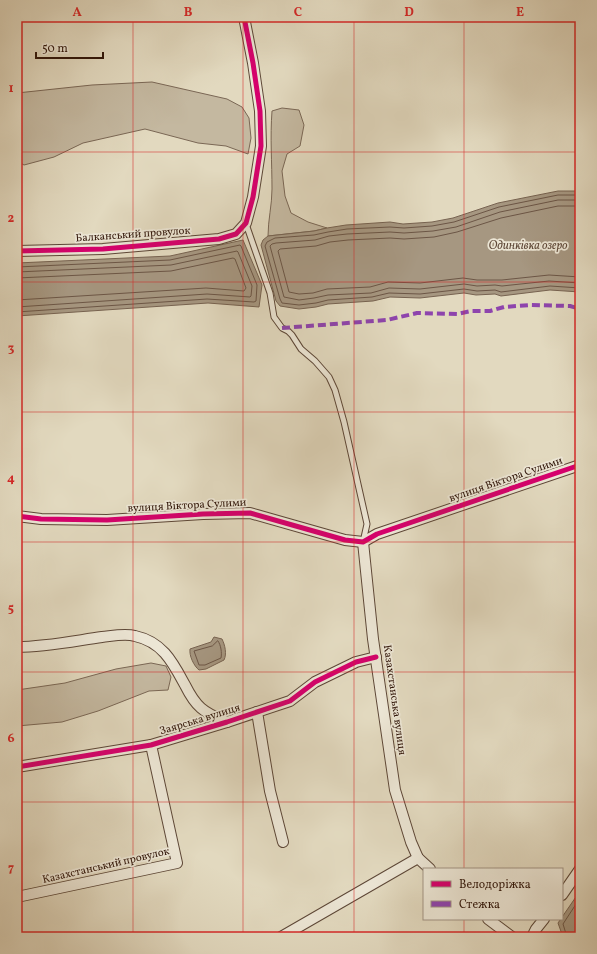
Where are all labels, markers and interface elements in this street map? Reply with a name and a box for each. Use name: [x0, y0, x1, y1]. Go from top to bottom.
text: A: [72, 4, 82, 22]
text: B: [184, 4, 193, 22]
text: C: [294, 4, 302, 22]
text: D: [404, 4, 414, 22]
text: E: [516, 4, 524, 22]
scale bar: [36, 34, 103, 60]
text: 50 m: [42, 41, 68, 57]
text: 1: [8, 80, 14, 98]
text: 2: [8, 210, 15, 228]
street label: Балканський провулок: [75, 223, 191, 246]
water label: Одинківка озеро: [488, 238, 568, 254]
text: 3: [8, 340, 15, 358]
street label: вулиця Віктора Сулими: [447, 453, 565, 506]
text: 4: [7, 470, 15, 488]
street label: вулиця Віктора Сулими: [127, 495, 247, 517]
text: 5: [8, 600, 14, 618]
street label: Казахстанська вулиця: [379, 644, 409, 756]
street label: Заярська вулиця: [158, 701, 242, 739]
text: 6: [7, 730, 15, 748]
street label: Казахстанський провулок: [41, 844, 171, 888]
text: 7: [8, 860, 14, 878]
legend: [423, 868, 563, 920]
text: Велодоріжка: [459, 877, 531, 893]
text: Стежка: [459, 897, 500, 913]

